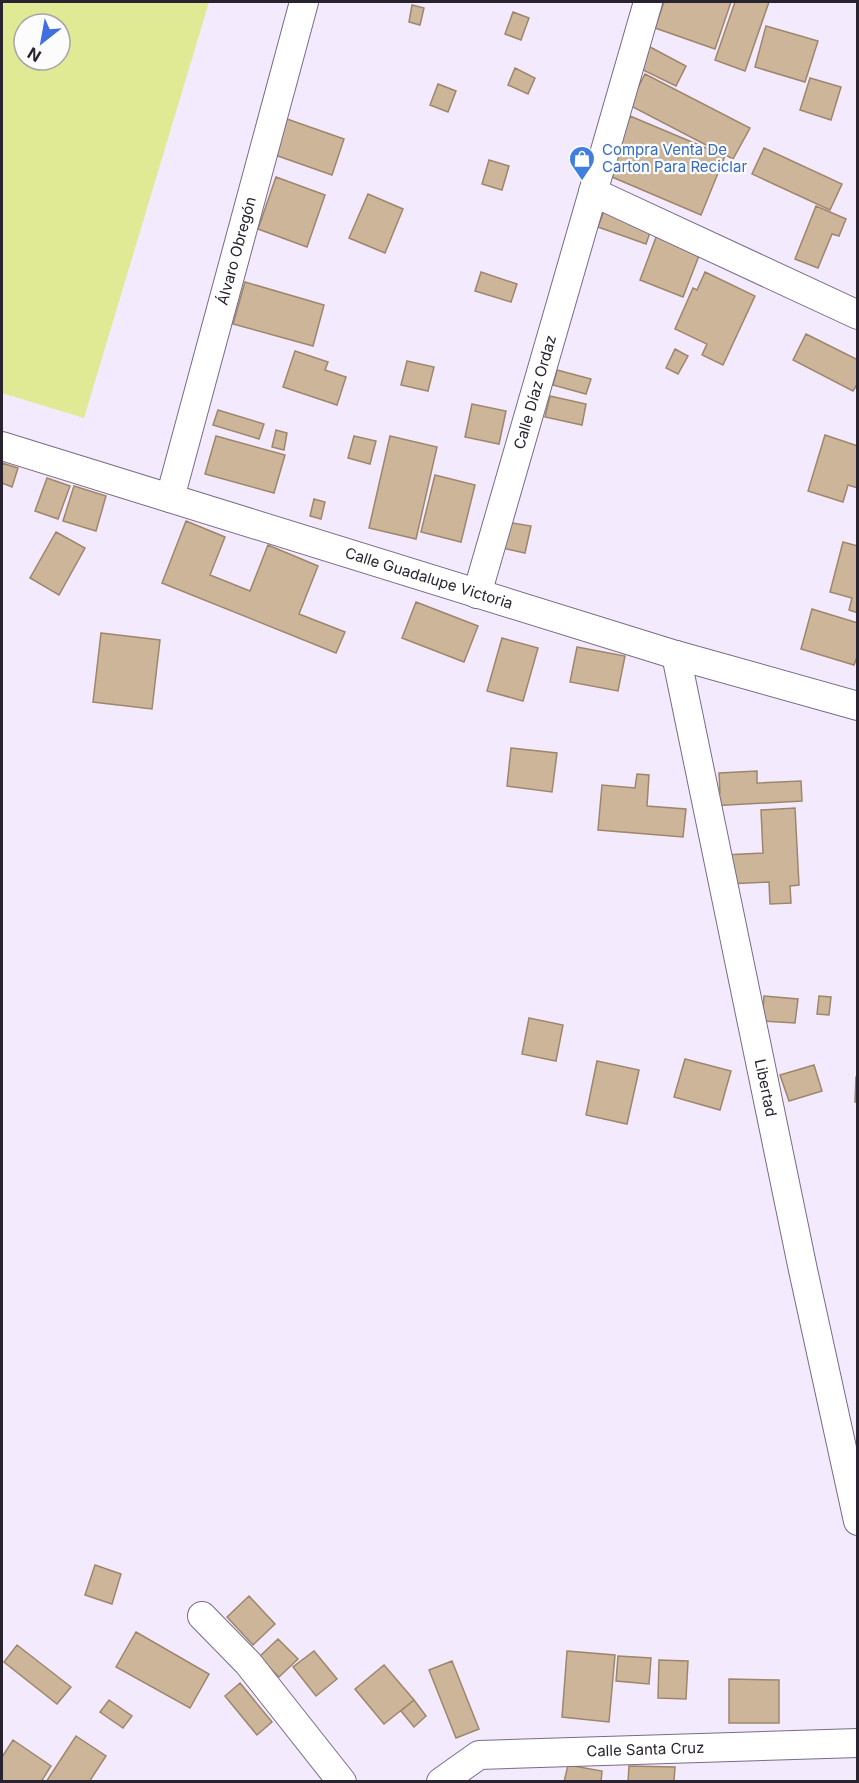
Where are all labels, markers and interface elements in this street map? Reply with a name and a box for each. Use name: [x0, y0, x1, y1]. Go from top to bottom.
north arrow: [12, 12, 72, 72]
text: N: [24, 43, 45, 67]
place label: Compra Venta De Carton Para Reciclar: [602, 140, 747, 176]
shop icon: Compra Venta De Carton Para Reciclar: [567, 144, 597, 182]
street label: Álvaro Obregón: [213, 194, 260, 307]
street label: Calle Díaz Ordaz: [509, 333, 560, 451]
street label: Calle Guadalupe Victoria: [343, 543, 515, 613]
street label: Libertad: [751, 1057, 781, 1118]
street label: Calle Santa Cruz: [586, 1738, 705, 1761]

